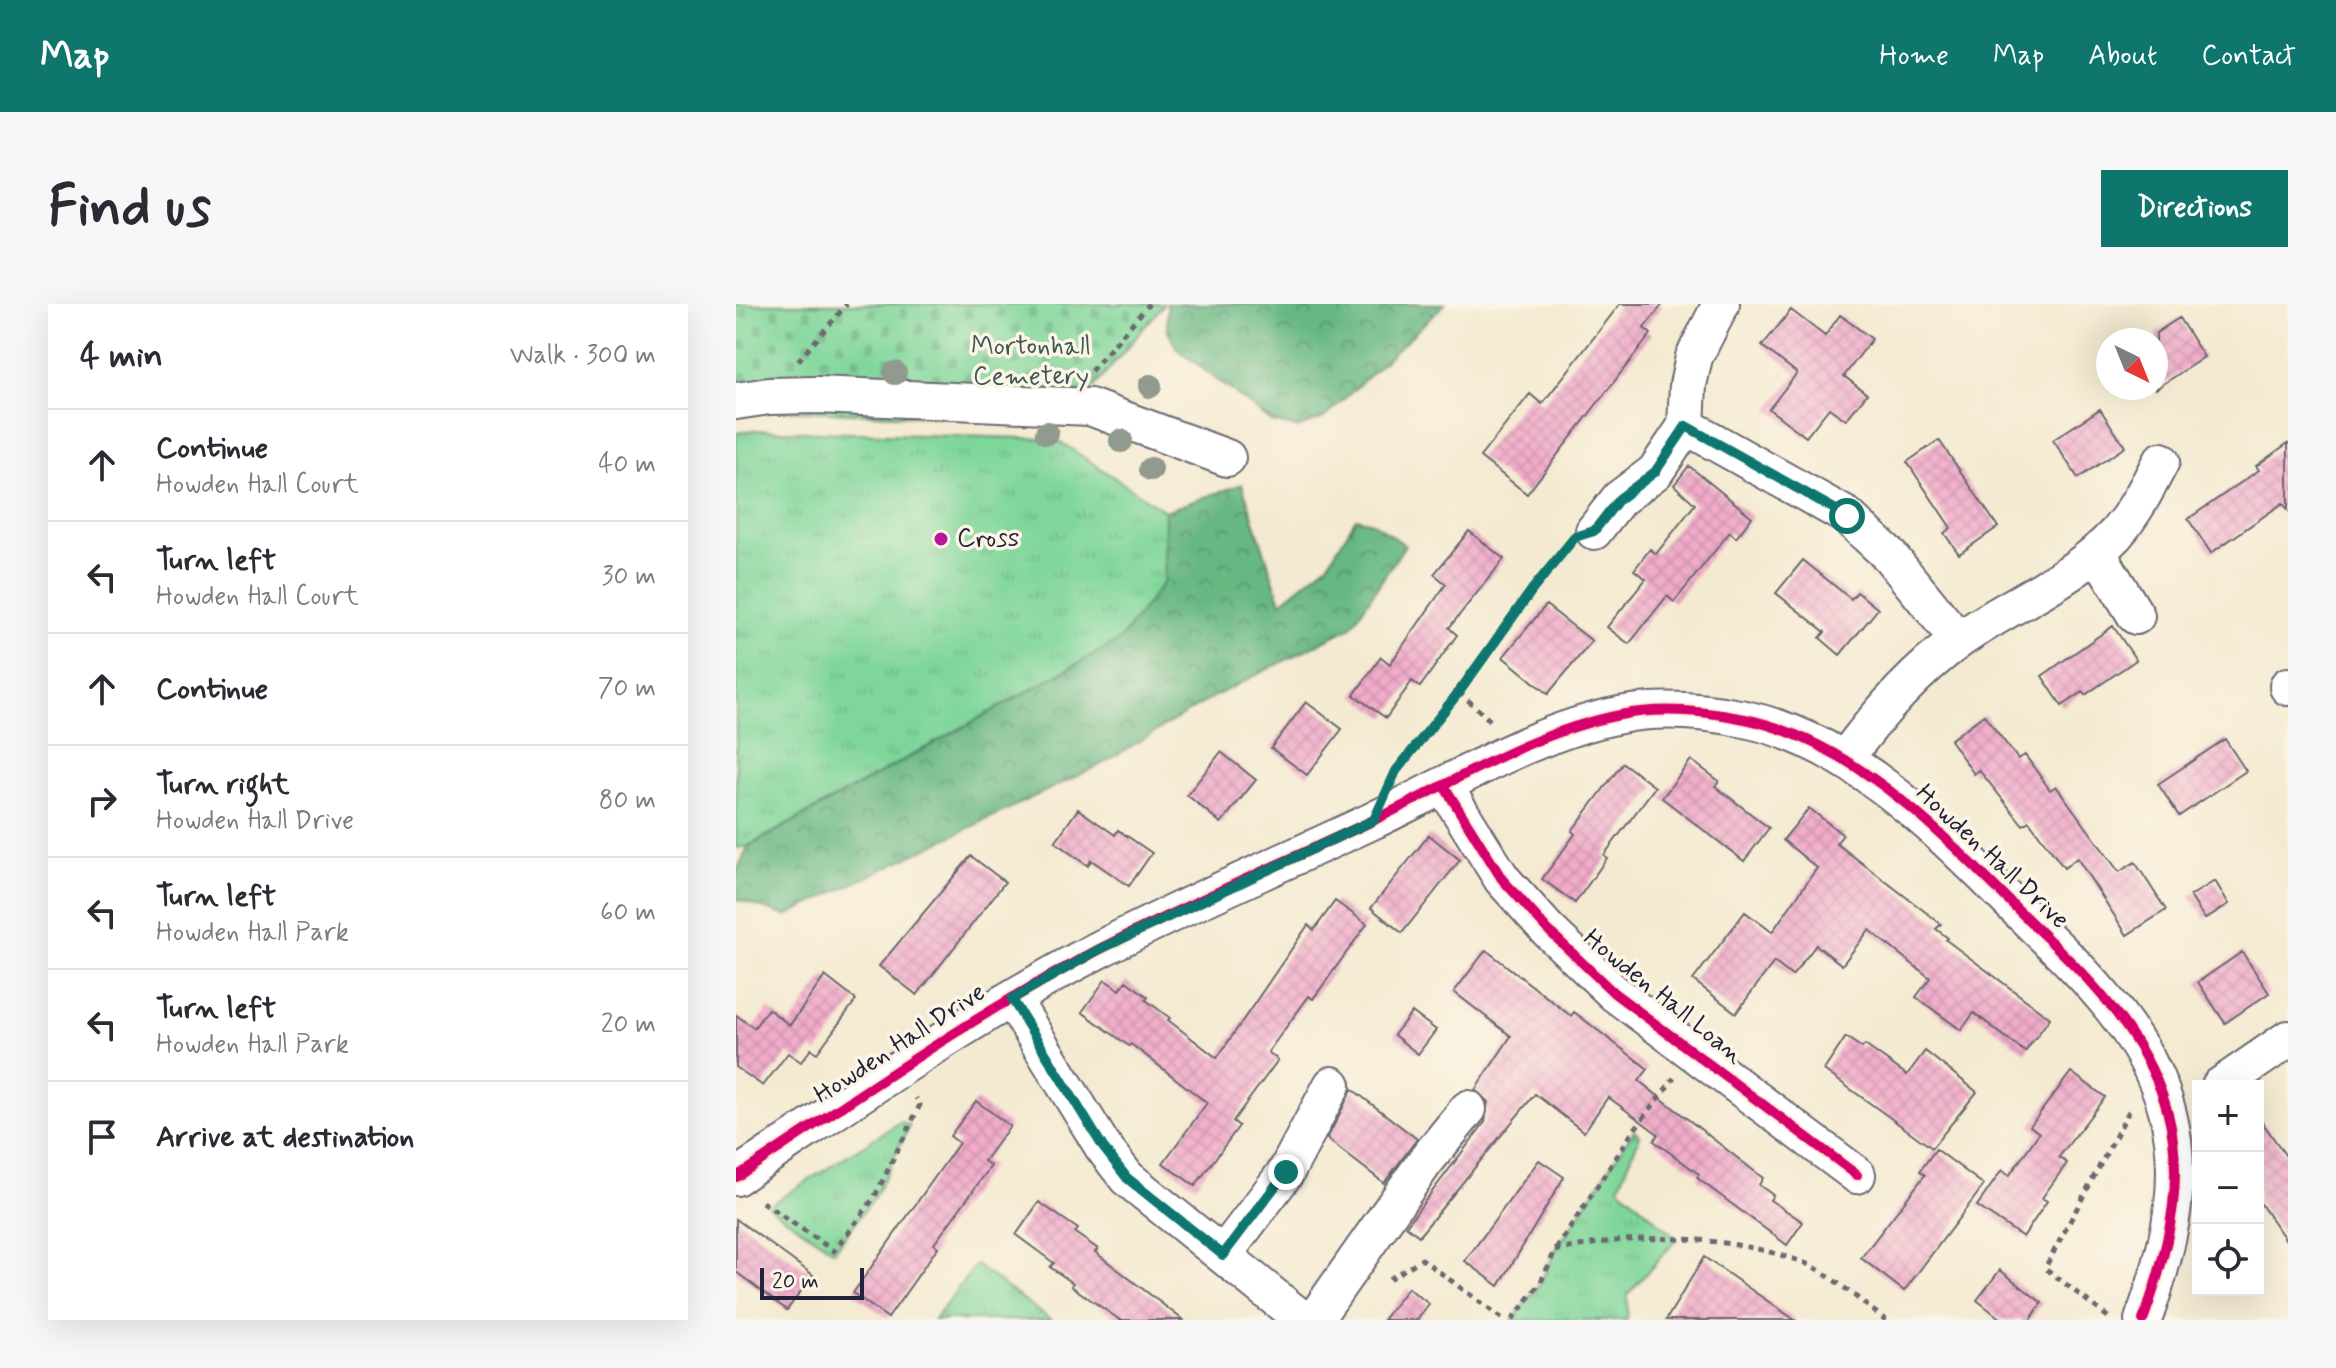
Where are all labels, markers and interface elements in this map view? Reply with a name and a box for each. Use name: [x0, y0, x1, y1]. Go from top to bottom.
text: Map: [40, 32, 110, 81]
text: Home: [1879, 38, 1949, 75]
text: Map: [1993, 38, 2044, 75]
text: About: [2088, 38, 2157, 75]
text: Contact: [2201, 38, 2296, 75]
button: Directions: [2101, 170, 2288, 247]
text: Find us: [48, 172, 211, 245]
north arrow: [2096, 328, 2168, 400]
park label: Mortonhall Cemetery: [971, 330, 1091, 394]
text: 4 min: [80, 334, 163, 379]
text: Walk · 300 m: [510, 339, 656, 373]
text: Continue: [156, 429, 268, 468]
icon: ahead: [80, 443, 124, 487]
text: 40 m: [598, 448, 656, 482]
text: Howden Hall Court: [156, 468, 359, 502]
route start: [1829, 498, 1865, 534]
place label: Cross: [957, 522, 1019, 556]
marker: Cross: [932, 530, 950, 548]
text: Turn left: [156, 541, 276, 580]
icon: left: [80, 555, 124, 599]
text: 30 m: [602, 560, 656, 594]
text: Howden Hall Court: [156, 580, 359, 614]
icon: ahead: [80, 667, 124, 711]
text: Continue: [156, 670, 268, 709]
text: 70 m: [598, 672, 656, 706]
text: Turn right: [156, 765, 289, 804]
street label: Howden Hall Drive: [1908, 777, 2076, 937]
icon: right: [80, 779, 124, 823]
text: 80 m: [599, 784, 656, 818]
text: Howden Hall Drive: [156, 804, 354, 838]
text: Turn left: [156, 877, 276, 916]
icon: left: [80, 891, 124, 935]
text: 60 m: [600, 896, 656, 930]
text: Howden Hall Park: [156, 916, 349, 950]
street label: Howden Hall Loan: [1576, 922, 1750, 1072]
street label: Howden Hall Drive: [808, 976, 992, 1112]
text: Turn left: [156, 989, 276, 1028]
icon: left: [80, 1003, 124, 1047]
text: 20 m: [601, 1008, 656, 1042]
text: Howden Hall Park: [156, 1028, 349, 1062]
map controls: [2192, 1080, 2264, 1296]
button: +: [2192, 1080, 2264, 1152]
icon: arrive: [80, 1115, 124, 1159]
text: Arrive at destination: [156, 1118, 414, 1157]
button: −: [2192, 1152, 2264, 1224]
route end: [1268, 1154, 1304, 1190]
button: locate: [2192, 1224, 2264, 1296]
scale bar: [760, 1264, 864, 1300]
text: 20 m: [772, 1268, 819, 1296]

